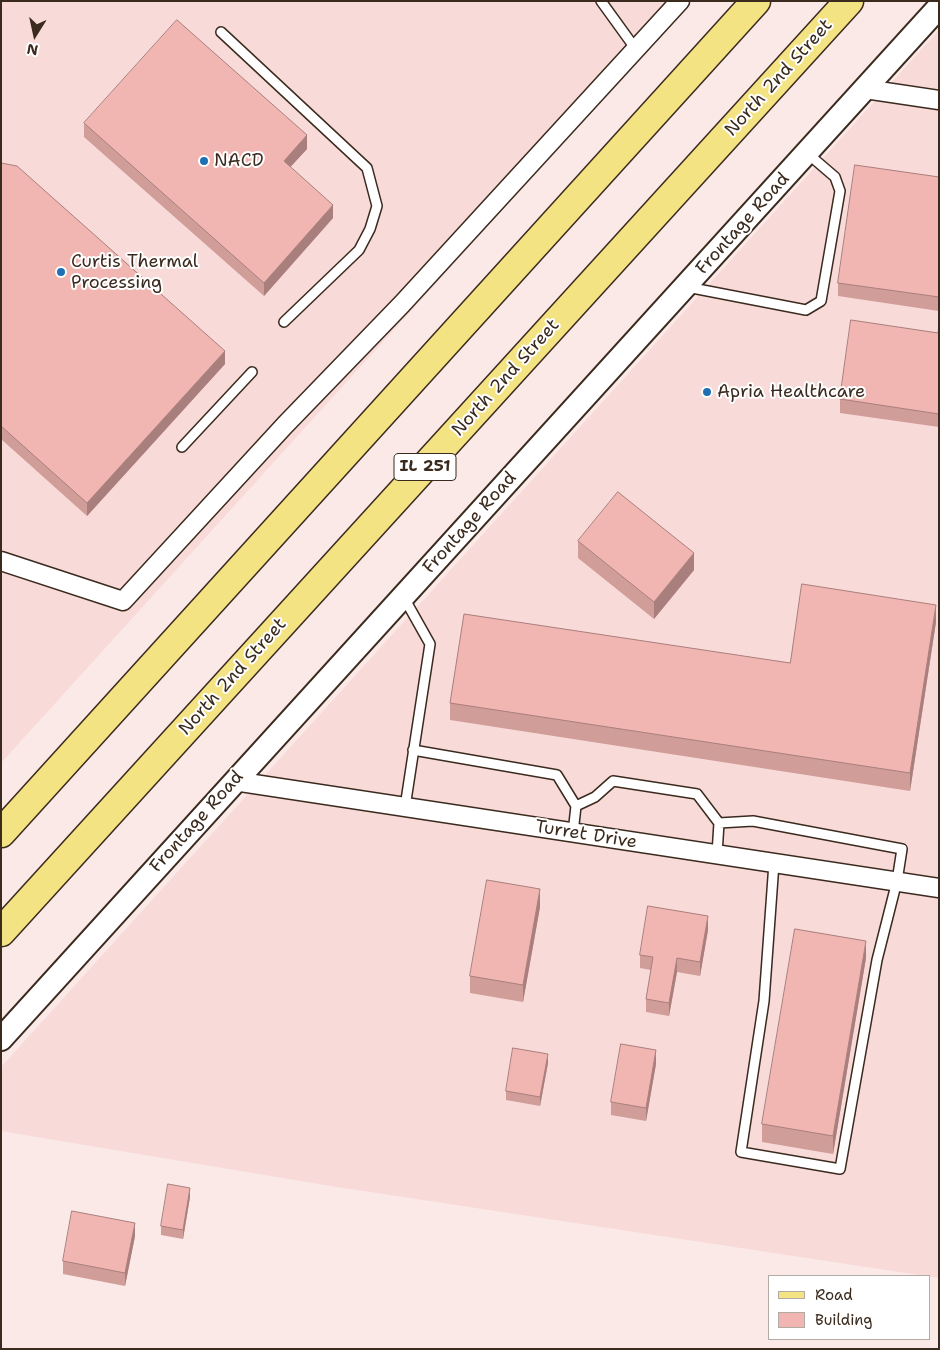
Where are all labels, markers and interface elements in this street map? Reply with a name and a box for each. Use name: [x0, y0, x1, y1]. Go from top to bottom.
north arrow: [10, 10, 60, 60]
street label: North 2nd Street: [721, 15, 837, 141]
text: N: [25, 40, 39, 60]
place label: NACD: [214, 150, 264, 172]
marker: NACD: [198, 155, 210, 167]
street label: Frontage Road: [692, 169, 794, 279]
place label: Curtis Thermal Processing: [71, 251, 198, 294]
marker: Curtis Thermal Processing: [55, 266, 67, 278]
street label: North 2nd Street: [448, 315, 564, 441]
place label: Apria Healthcare: [717, 381, 865, 403]
marker: Apria Healthcare: [701, 386, 713, 398]
road number: IL 251: [394, 454, 456, 481]
street label: Frontage Road: [419, 468, 521, 578]
street label: North 2nd Street: [175, 614, 291, 740]
street label: Frontage Road: [146, 767, 248, 877]
street label: Turret Drive: [533, 816, 639, 854]
legend: [768, 1275, 930, 1340]
text: Road: [815, 1285, 853, 1305]
text: Building: [815, 1310, 872, 1330]

